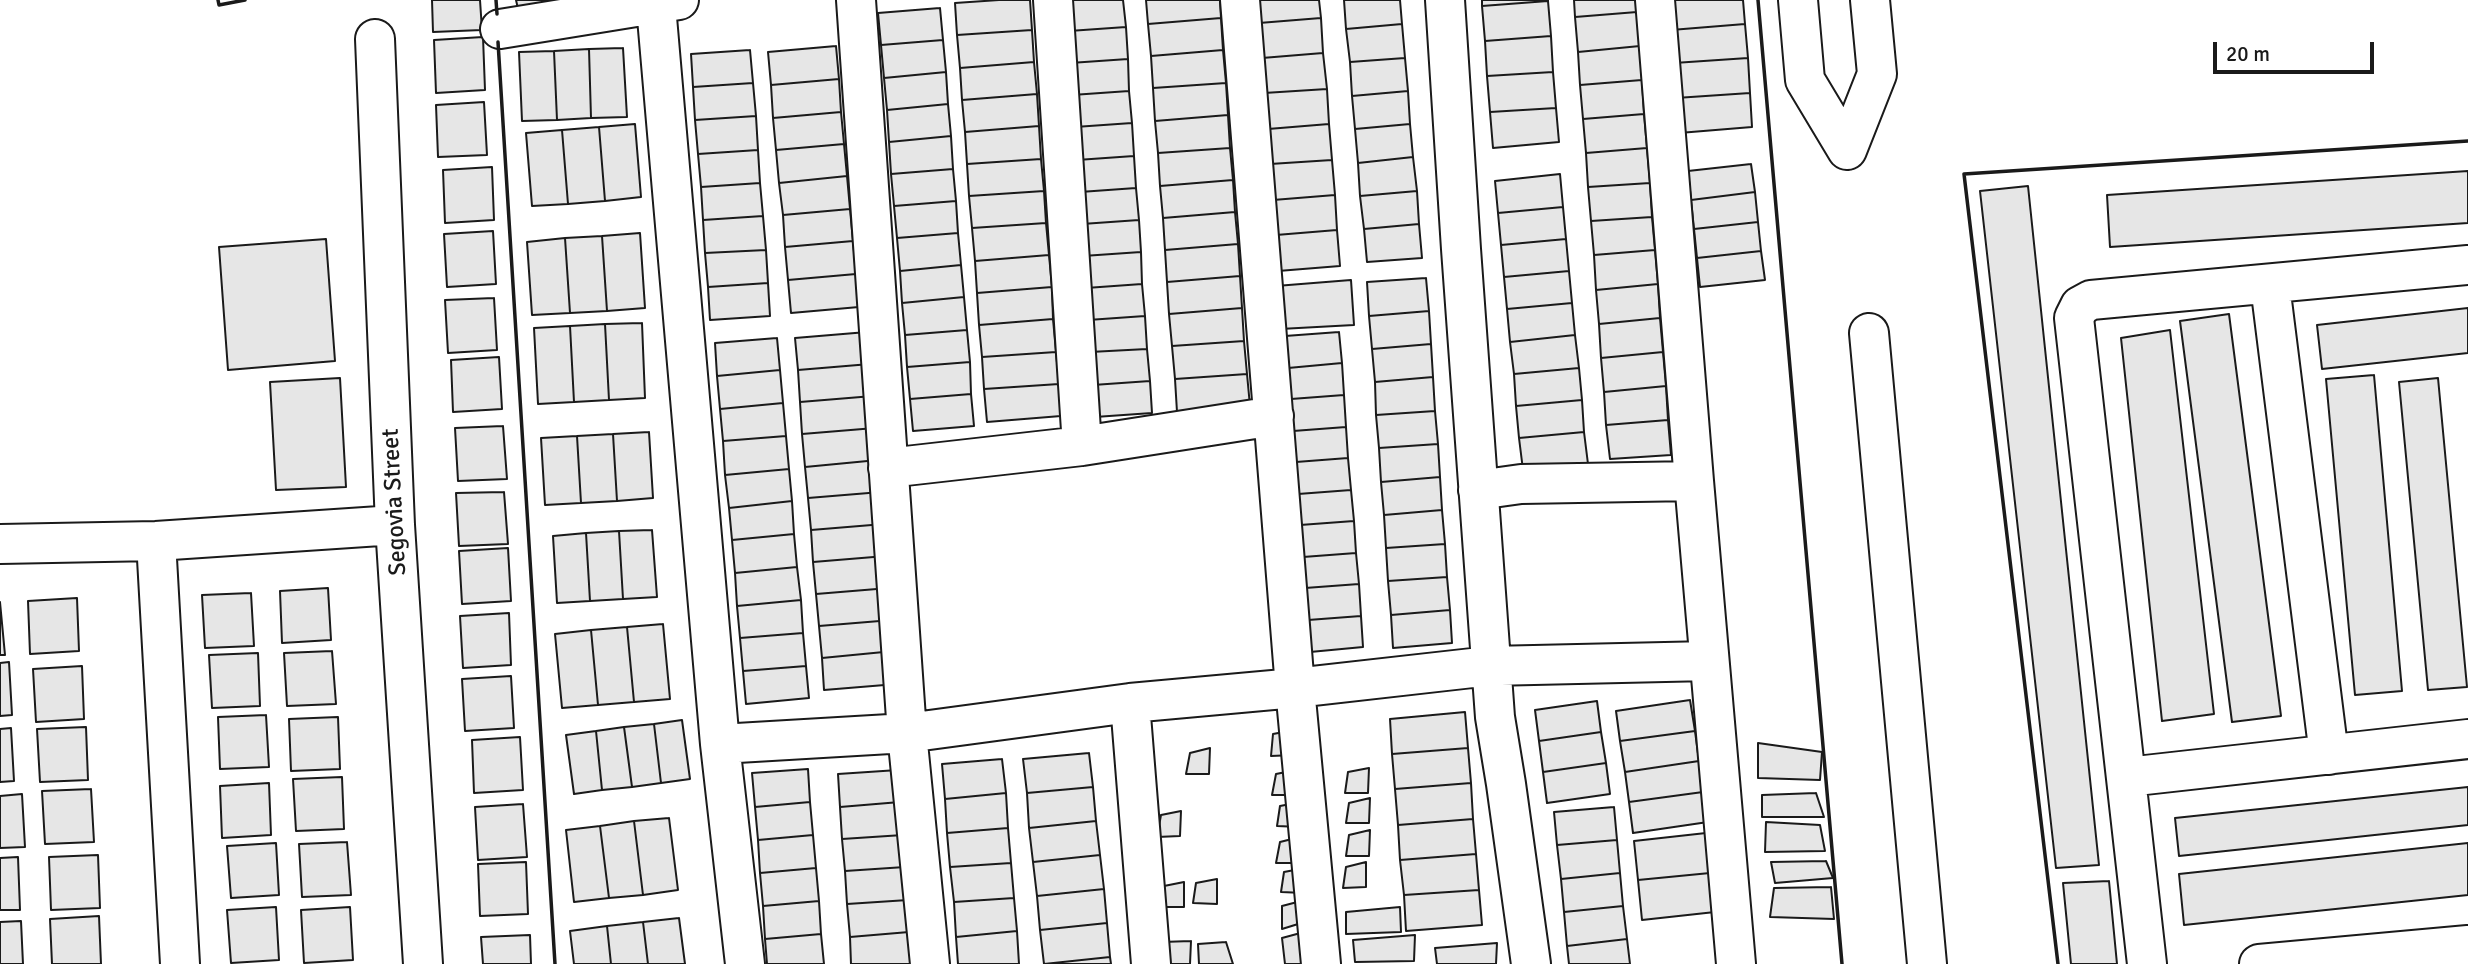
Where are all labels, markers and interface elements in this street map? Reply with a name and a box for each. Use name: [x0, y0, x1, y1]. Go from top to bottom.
scale bar: [2216, 28, 2377, 72]
text: 20 m: [2226, 41, 2270, 67]
street label: Segovia Street: [377, 428, 413, 576]

